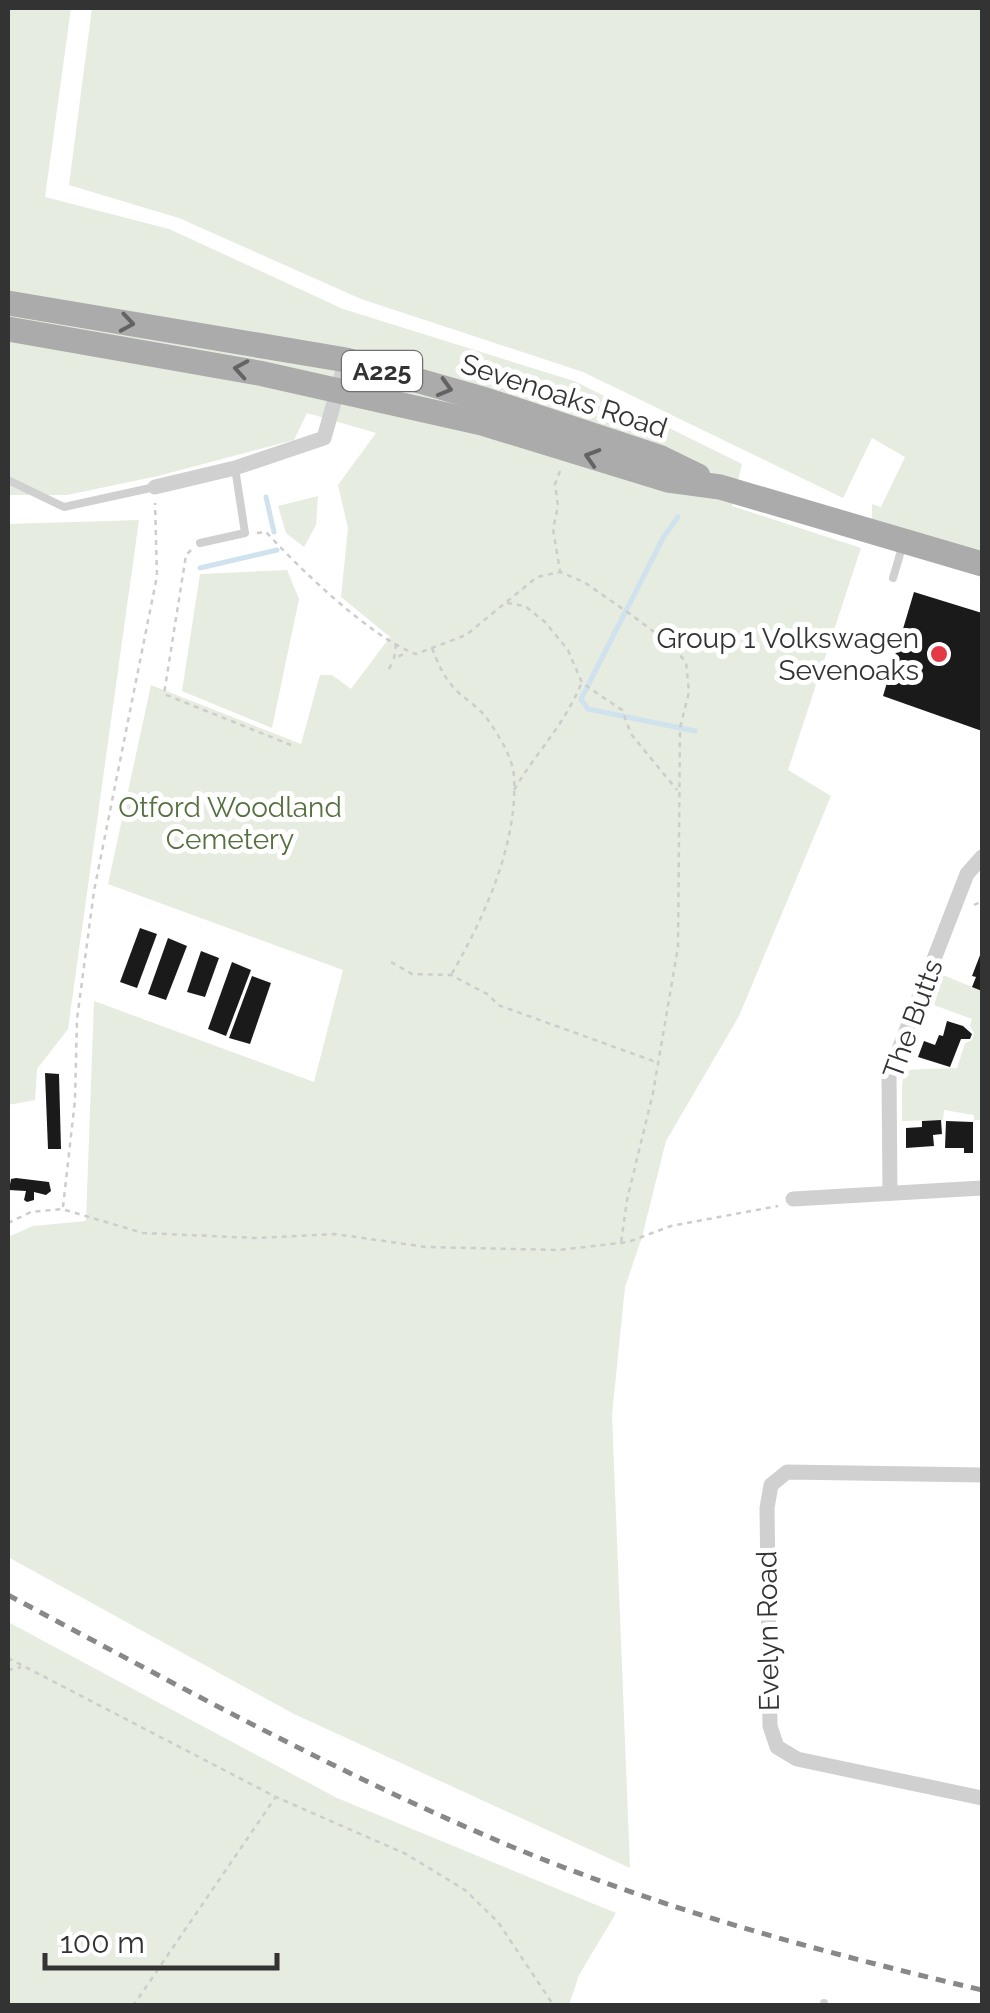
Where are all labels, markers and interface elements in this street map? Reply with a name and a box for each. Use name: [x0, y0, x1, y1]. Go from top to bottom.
one-way arrow: [118, 312, 135, 333]
street label: Sevenoaks Road: [457, 347, 671, 445]
road number: A225: [342, 351, 422, 391]
one-way arrow: [232, 359, 249, 380]
one-way arrow: [435, 377, 453, 398]
one-way arrow: [584, 448, 601, 469]
place label: Group 1 Volkswagen Sevenoaks: [656, 622, 919, 687]
marker: Group 1 Volkswagen Sevenoaks: [928, 643, 950, 665]
park label: Otford Woodland Cemetery: [118, 791, 342, 856]
street label: The Butts: [876, 955, 950, 1083]
street label: Evelyn Road: [750, 1551, 786, 1711]
scale bar: [45, 1908, 278, 1970]
text: 100 m: [60, 1925, 145, 1960]

